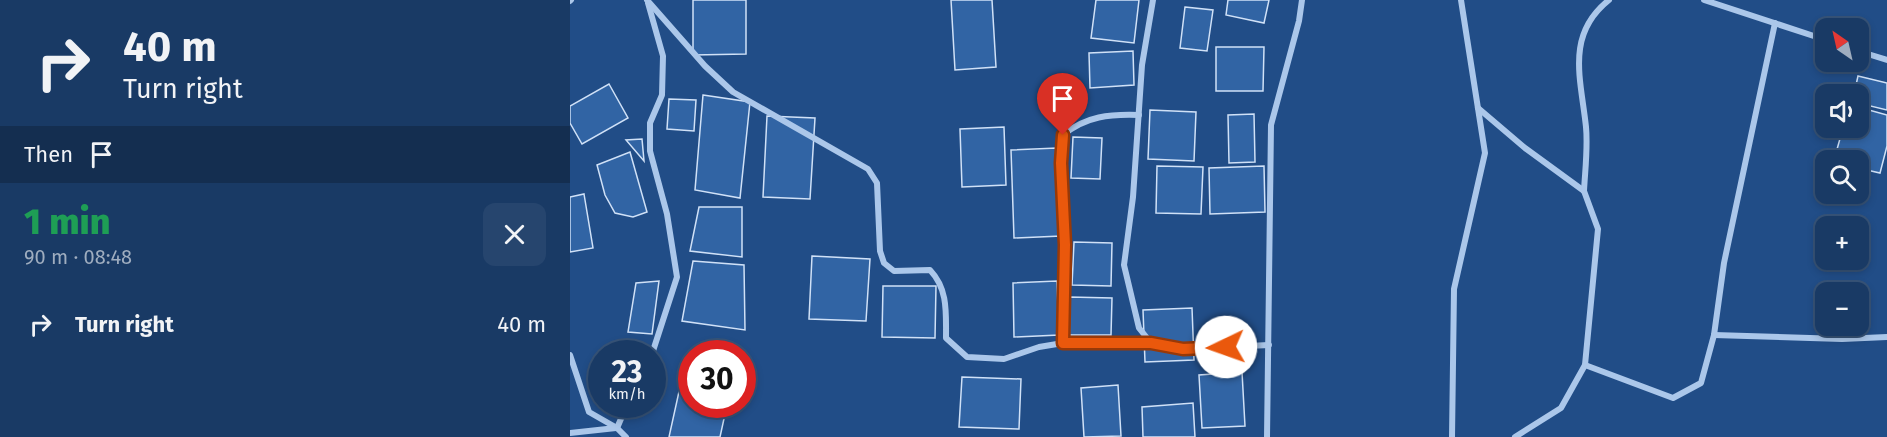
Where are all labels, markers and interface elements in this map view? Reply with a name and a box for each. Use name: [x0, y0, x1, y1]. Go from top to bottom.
north arrow: [1815, 18, 1869, 72]
map controls: [1815, 18, 1869, 336]
text: 40 m: [123, 22, 217, 72]
icon: right: [24, 24, 102, 102]
text: Turn right: [123, 73, 243, 105]
pin: [1037, 73, 1088, 135]
icon: arrive: [1046, 82, 1079, 115]
button: sound: [1815, 84, 1869, 138]
icon: arrive: [85, 138, 118, 171]
text: Then: [24, 141, 73, 168]
button: search: [1815, 150, 1869, 204]
text: 1 min: [24, 200, 110, 244]
button: close: [483, 203, 546, 266]
button: +: [1815, 216, 1869, 270]
text: 90 m · 08:48: [24, 245, 132, 269]
button: −: [1815, 282, 1869, 336]
icon: right: [24, 308, 57, 341]
text: Turn right: [75, 311, 174, 338]
text: 40 m: [497, 311, 546, 338]
position arrow: [1194, 315, 1258, 379]
speed limit sign: 30: [678, 340, 756, 418]
text: 23: [612, 354, 642, 390]
text: km/h: [608, 385, 646, 403]

